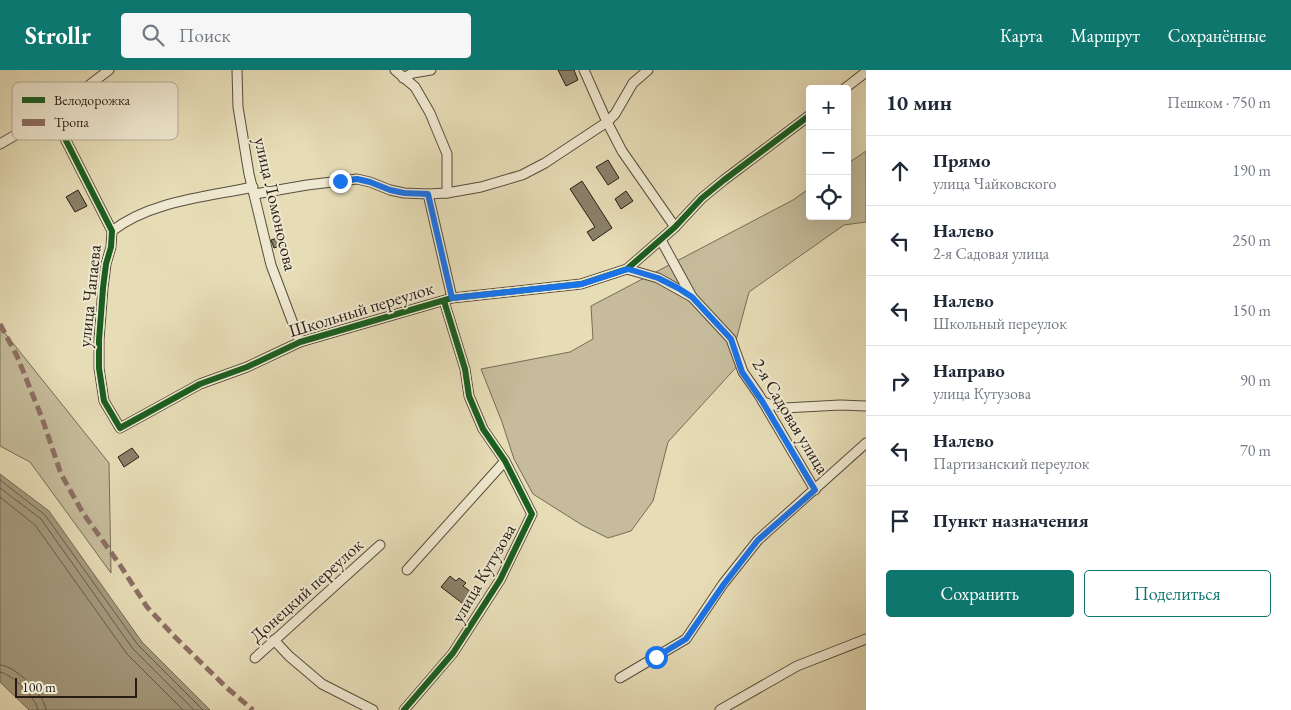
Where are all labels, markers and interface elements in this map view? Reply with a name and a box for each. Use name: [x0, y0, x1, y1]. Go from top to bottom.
search box: [121, 13, 471, 58]
text: Strollr: [25, 20, 91, 51]
icon: search: [139, 21, 167, 49]
text: Поиск: [179, 23, 231, 48]
text: Карта: [1000, 24, 1043, 47]
text: Маршрут: [1071, 24, 1140, 47]
text: Сохранённые: [1168, 24, 1266, 47]
legend: [12, 82, 178, 140]
map controls: [806, 85, 851, 220]
button: +: [806, 85, 851, 130]
text: 10 мин: [886, 89, 952, 116]
text: Велодорожка: [54, 91, 130, 109]
text: Пешком · 750 m: [1167, 92, 1271, 113]
text: Тропа: [54, 113, 89, 131]
button: −: [806, 130, 851, 175]
street label: улица Ломоносова: [249, 135, 303, 274]
text: Прямо: [933, 148, 991, 173]
icon: ahead: [886, 157, 914, 185]
text: 190 m: [1232, 160, 1271, 181]
route end: [329, 170, 352, 193]
text: улица Чайковского: [933, 173, 1056, 194]
button: locate: [806, 175, 851, 220]
text: Налево: [933, 218, 994, 243]
icon: left: [886, 227, 914, 255]
text: 250 m: [1232, 230, 1271, 251]
street label: улица Чапаева: [72, 243, 106, 348]
text: 2-я Садовая улица: [933, 243, 1049, 264]
street label: Школьный переулок: [286, 276, 437, 342]
text: Налево: [933, 288, 994, 313]
icon: left: [886, 297, 914, 325]
text: 150 m: [1232, 300, 1271, 321]
text: Школьный переулок: [933, 313, 1067, 334]
street label: 2-я Садовая улица: [747, 354, 835, 479]
text: Направо: [933, 358, 1005, 383]
icon: right: [886, 367, 914, 395]
text: 90 m: [1240, 370, 1271, 391]
text: улица Кутузова: [933, 383, 1031, 404]
text: Налево: [933, 428, 994, 453]
icon: left: [886, 437, 914, 465]
text: 70 m: [1240, 440, 1271, 461]
text: Партизанский переулок: [933, 453, 1090, 474]
icon: arrive: [886, 507, 914, 535]
text: Пункт назначения: [933, 508, 1089, 533]
street label: улица Кутузова: [445, 519, 521, 627]
street label: Донецкий переулок: [245, 533, 368, 647]
button: Сохранить: [886, 570, 1074, 617]
button: Поделиться: [1084, 570, 1271, 617]
route start: [645, 646, 668, 669]
scale bar: [15, 675, 138, 698]
text: 100 m: [22, 678, 56, 696]

